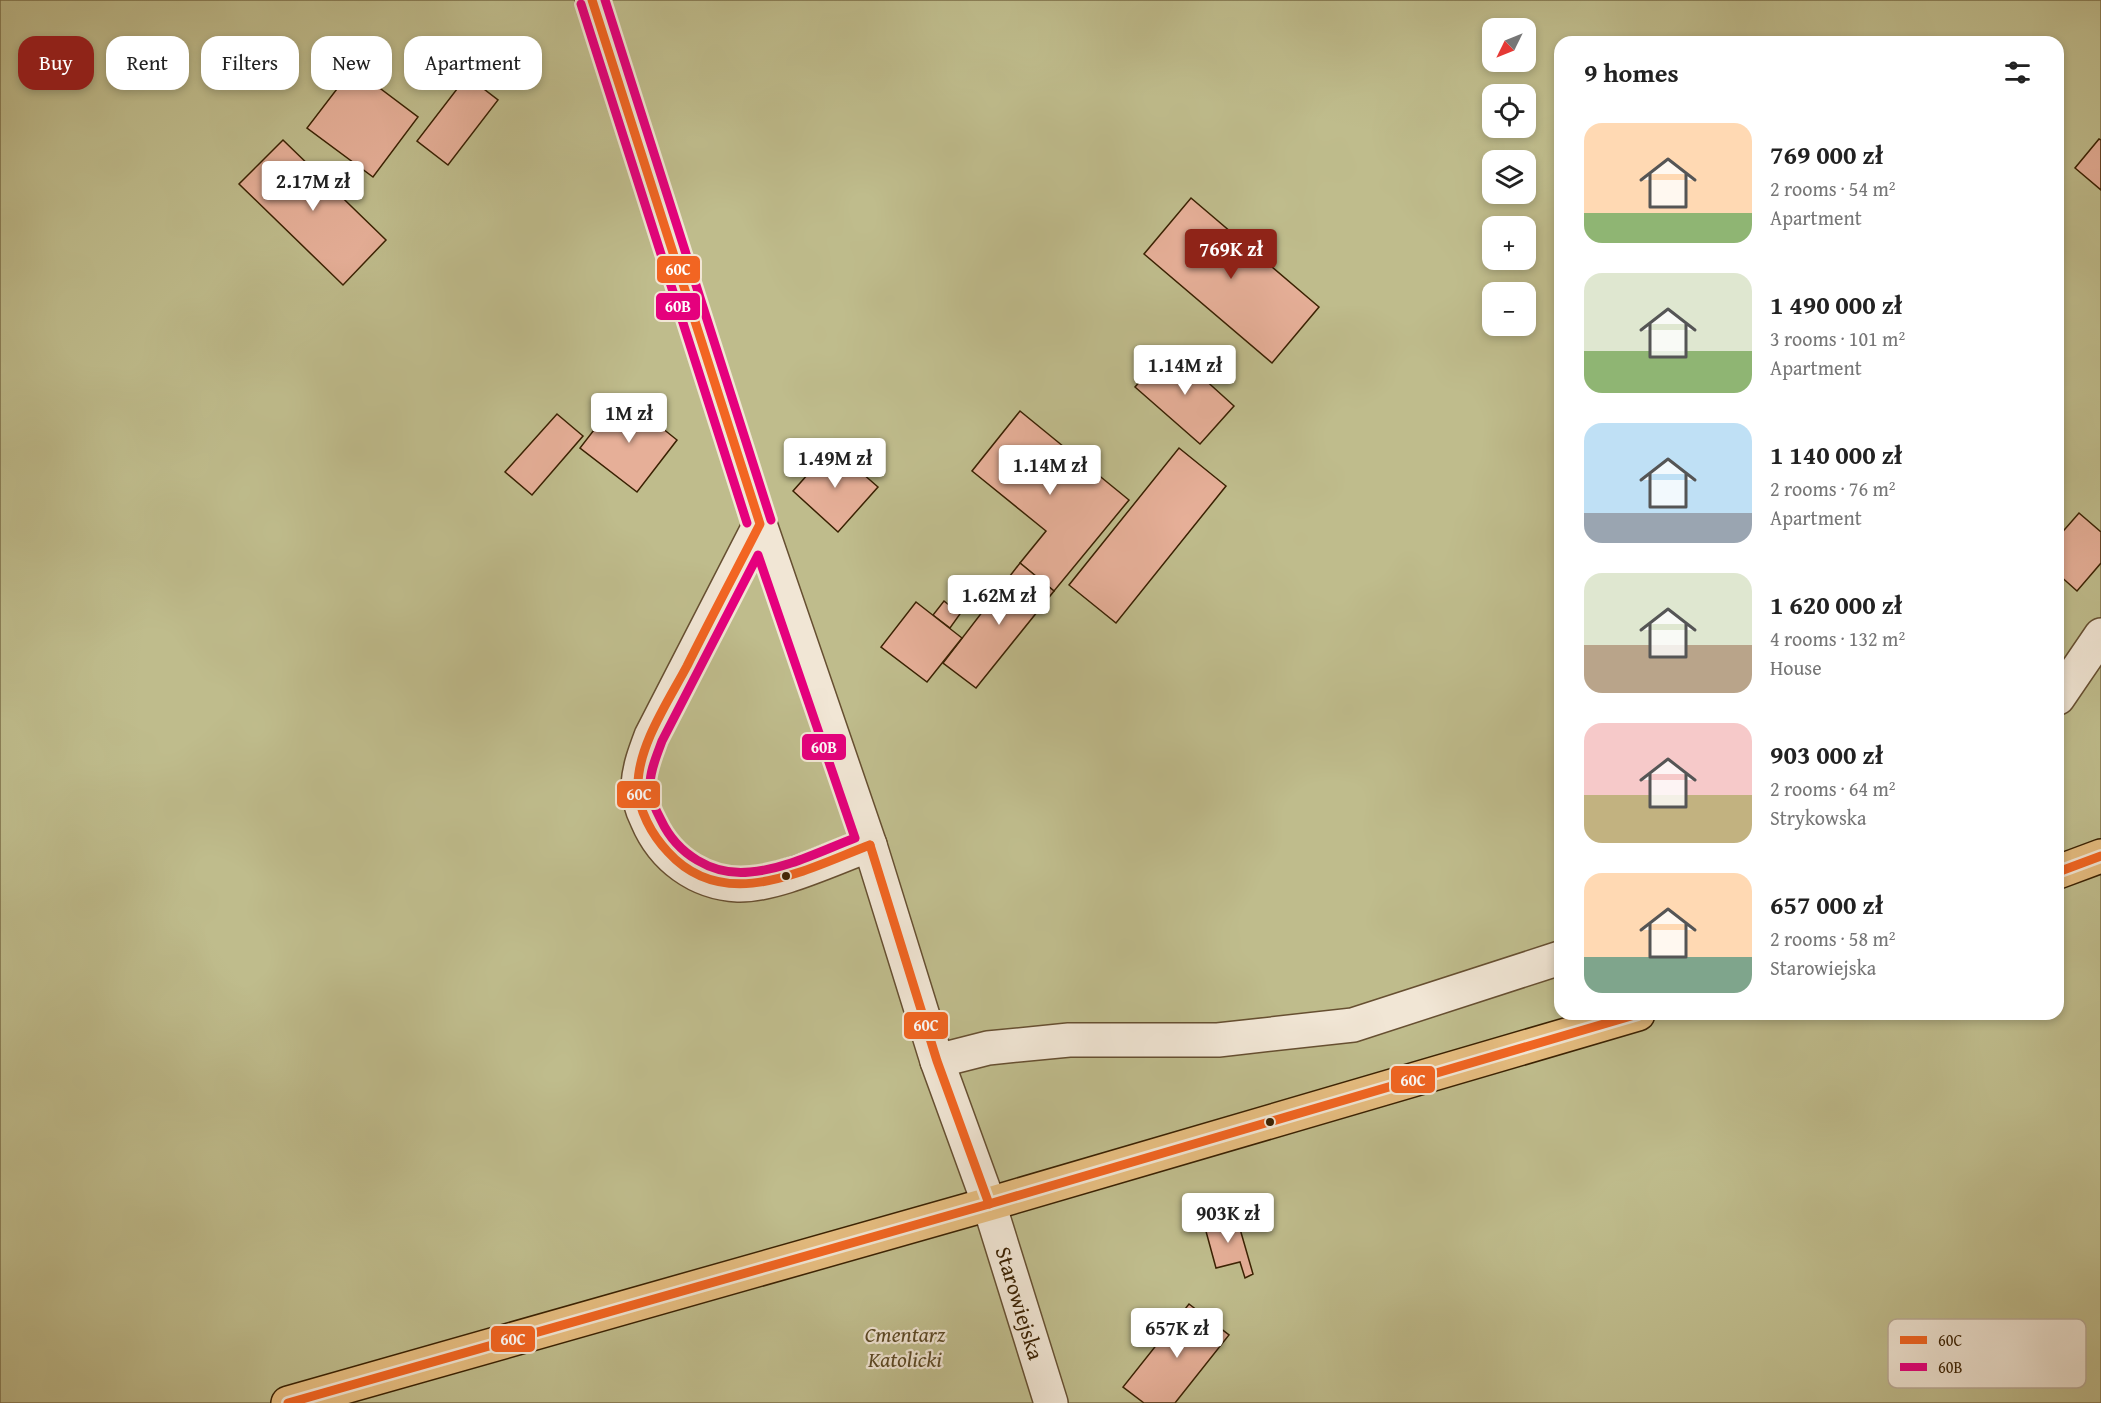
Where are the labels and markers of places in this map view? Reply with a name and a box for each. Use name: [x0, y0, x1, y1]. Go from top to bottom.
pin: 2.17M zł: [251, 161, 375, 212]
pin: 769K zł: [1176, 229, 1286, 280]
pin: 1.14M zł: [1123, 345, 1247, 396]
pin: 1M zł: [587, 393, 671, 444]
pin: 1.49M zł: [773, 438, 897, 489]
pin: 1.14M zł: [988, 445, 1112, 496]
pin: 1.62M zł: [937, 575, 1061, 626]
unlabelled marker: [780, 870, 792, 882]
unlabelled marker: [1264, 1116, 1276, 1128]
pin: 903K zł: [1173, 1193, 1283, 1244]
pin: 657K zł: [1122, 1308, 1232, 1359]

